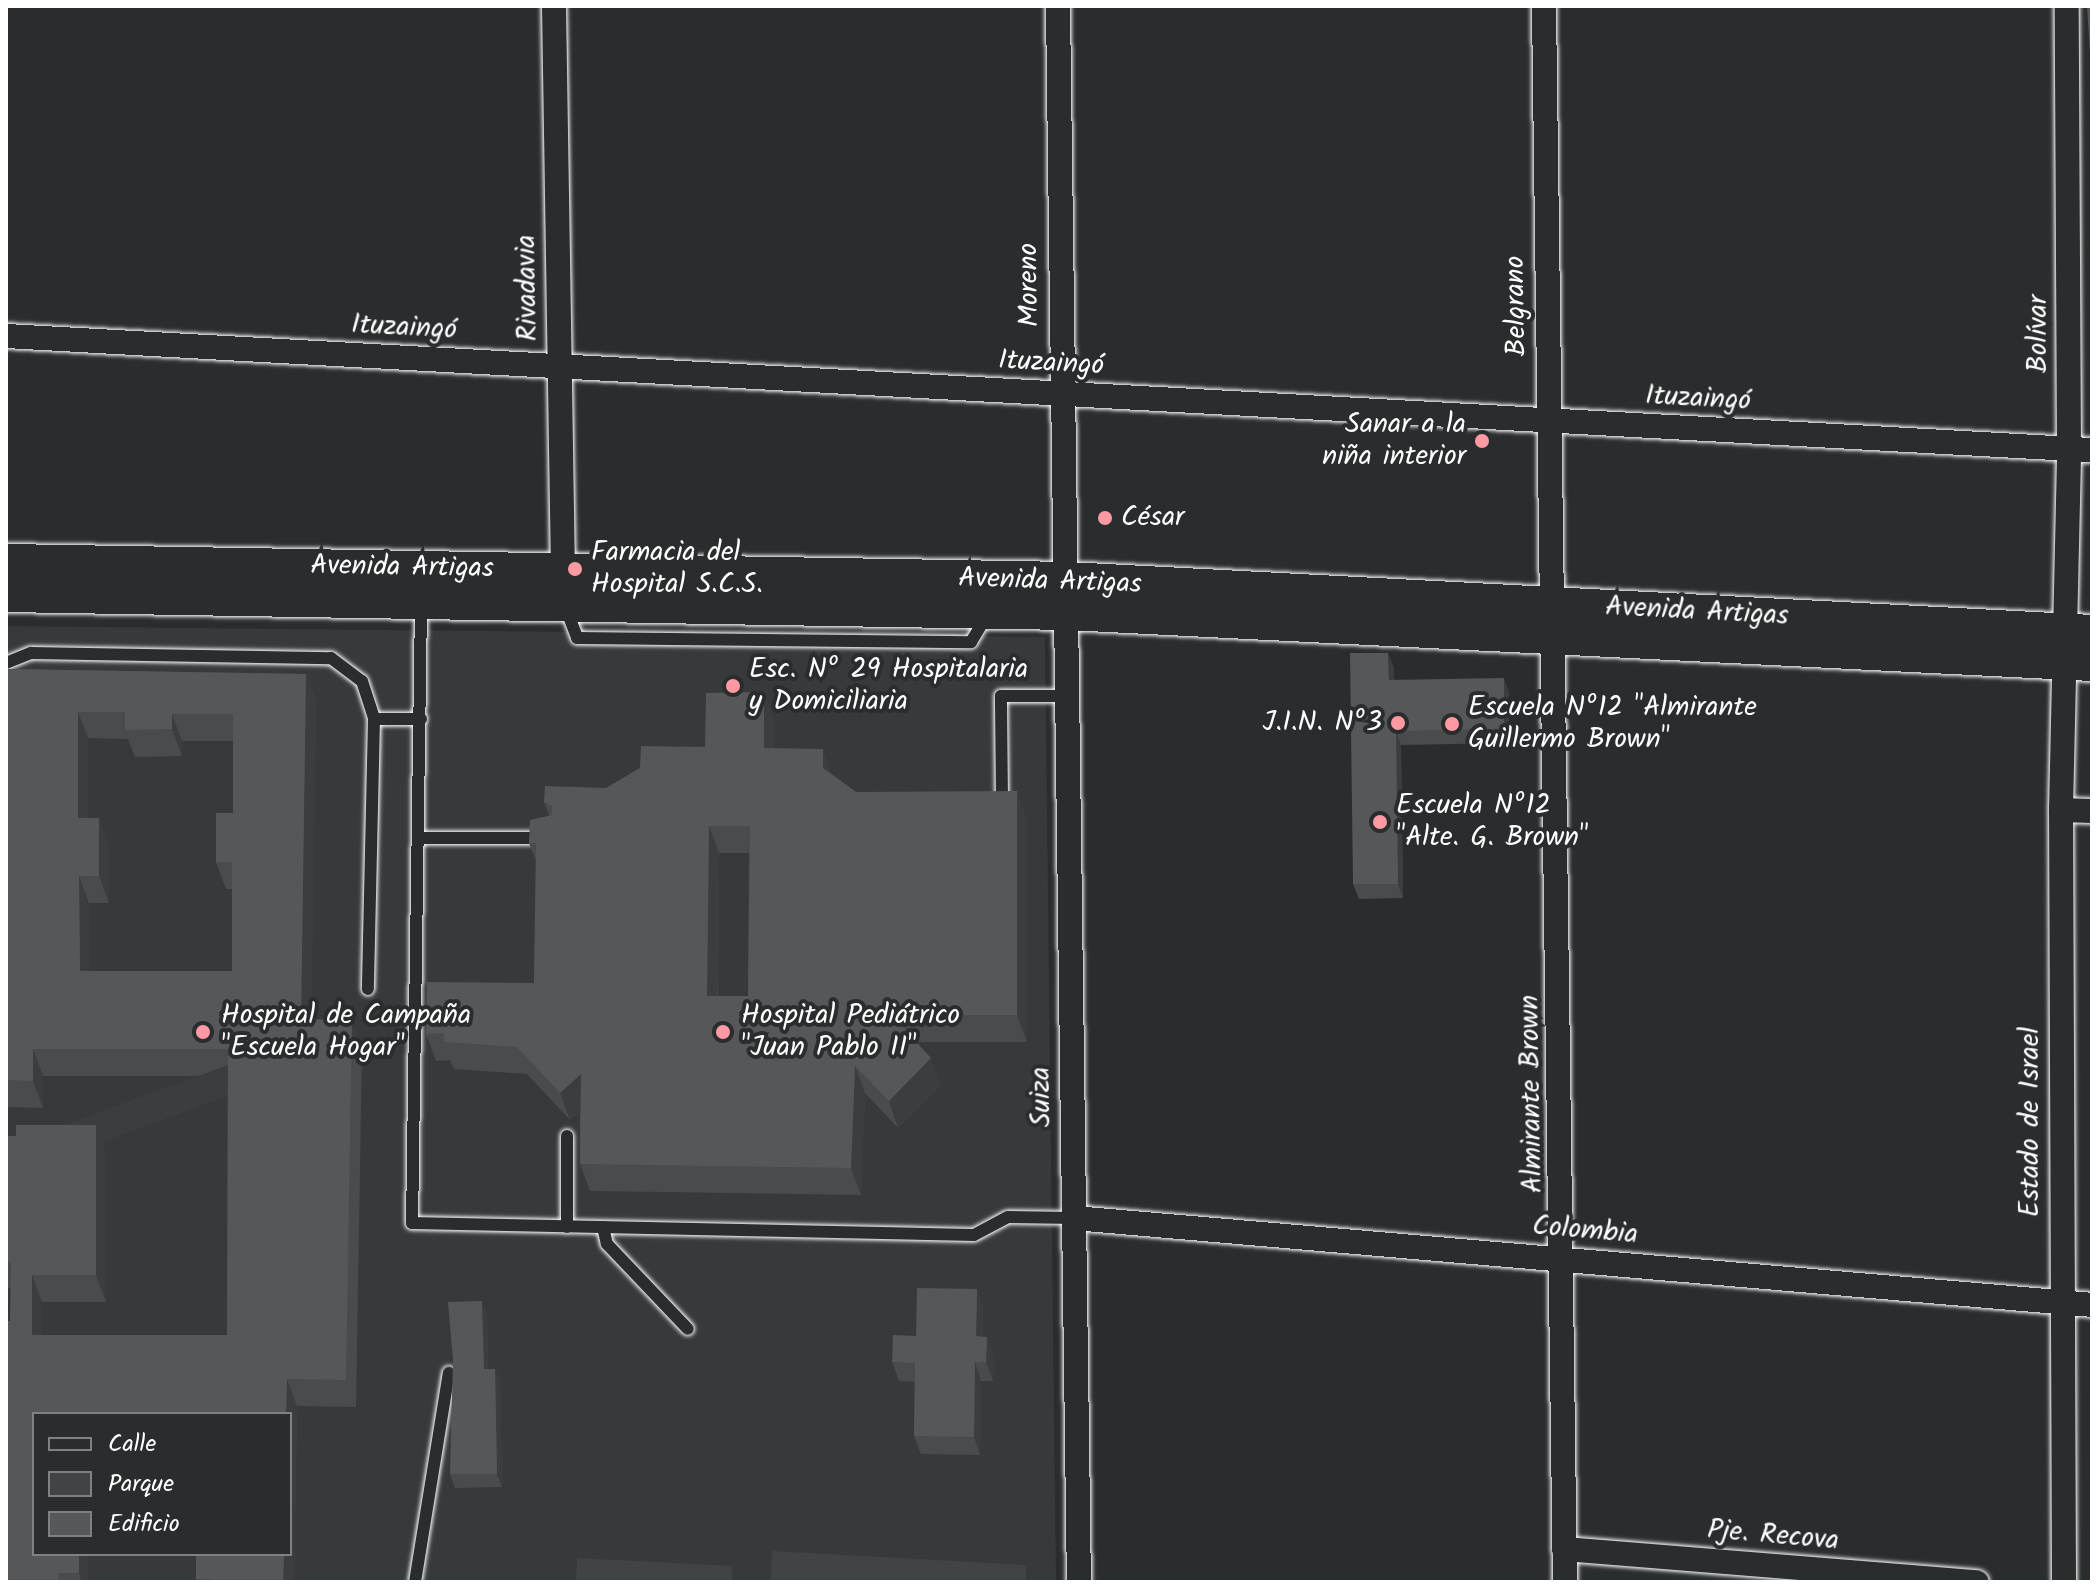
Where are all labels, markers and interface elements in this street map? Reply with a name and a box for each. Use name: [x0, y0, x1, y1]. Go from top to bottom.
street label: Rivadavia: [510, 234, 546, 342]
street label: Moreno: [1012, 243, 1048, 327]
street label: Belgrano: [1499, 255, 1535, 357]
street label: Bolívar: [2022, 295, 2056, 373]
street label: Ituzaingó: [350, 308, 458, 348]
street label: Ituzaingó: [997, 344, 1105, 384]
street label: Ituzaingó: [1644, 379, 1752, 419]
place label: Sanar a la niña interior: [1322, 408, 1466, 474]
marker: Sanar a la niña interior: [1473, 432, 1491, 450]
place label: César: [1121, 501, 1184, 535]
marker: César: [1096, 509, 1114, 527]
place label: Farmacia del Hospital S.C.S.: [591, 536, 763, 602]
street label: Avenida Artigas: [310, 550, 494, 586]
marker: Farmacia del Hospital S.C.S.: [566, 560, 584, 578]
street label: Avenida Artigas: [958, 562, 1142, 602]
street label: Avenida Artigas: [1604, 590, 1790, 634]
place label: Esc. Nº 29 Hospitalaria y Domiciliaria: [749, 653, 1028, 719]
marker: Esc. Nº 29 Hospitalaria y Domiciliaria: [724, 677, 742, 695]
place label: Escuela Nº12 "Almirante Guillermo Brown": [1468, 691, 1757, 757]
place label: J.I.N. Nº3: [1263, 706, 1382, 740]
marker: J.I.N. Nº3: [1389, 714, 1407, 732]
marker: Escuela Nº12 "Almirante Guillermo Brown": [1443, 715, 1461, 733]
place label: Escuela Nº12 "Alte. G. Brown": [1396, 789, 1588, 855]
marker: Escuela Nº12 "Alte. G. Brown": [1371, 813, 1389, 831]
street label: Almirante Brown: [1513, 995, 1551, 1193]
place label: Hospital de Campaña "Escuela Hogar": [221, 999, 471, 1065]
place label: Hospital Pediátrico "Juan Pablo II": [741, 999, 960, 1065]
marker: Hospital de Campaña "Escuela Hogar": [192, 1021, 214, 1043]
marker: Hospital Pediátrico "Juan Pablo II": [712, 1021, 734, 1043]
street label: Estado de Israel: [2014, 1027, 2048, 1217]
street label: Suiza: [1025, 1066, 1059, 1128]
street label: Colombia: [1531, 1210, 1639, 1252]
legend: [32, 1412, 292, 1556]
text: Calle: [108, 1425, 156, 1464]
text: Parque: [108, 1465, 174, 1504]
text: Edificio: [108, 1505, 180, 1544]
street label: Pje. Recova: [1706, 1514, 1840, 1558]

